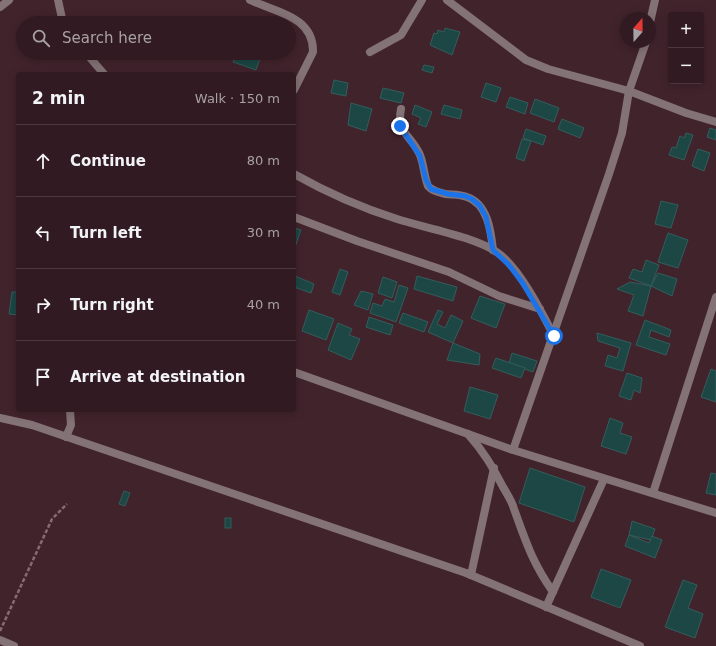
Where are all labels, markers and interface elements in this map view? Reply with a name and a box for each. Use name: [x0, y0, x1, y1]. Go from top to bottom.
north arrow: [620, 12, 656, 48]
map controls: [668, 12, 704, 84]
button: +: [668, 12, 704, 48]
search box: [16, 16, 296, 60]
icon: search: [30, 27, 52, 49]
text: Search here: [62, 29, 152, 47]
button: −: [668, 48, 704, 84]
text: 2 min: [32, 88, 85, 108]
text: Walk · 150 m: [195, 91, 280, 106]
route end: [391, 117, 409, 135]
icon: ahead: [32, 150, 54, 172]
text: Continue: [70, 152, 146, 170]
text: 80 m: [247, 153, 280, 168]
icon: left: [32, 222, 54, 244]
text: Turn left: [70, 224, 142, 242]
text: 30 m: [247, 225, 280, 240]
icon: right: [32, 294, 54, 316]
text: Turn right: [70, 296, 154, 314]
text: 40 m: [247, 297, 280, 312]
route start: [545, 327, 563, 345]
icon: arrive: [32, 366, 54, 388]
text: Arrive at destination: [70, 368, 245, 386]

